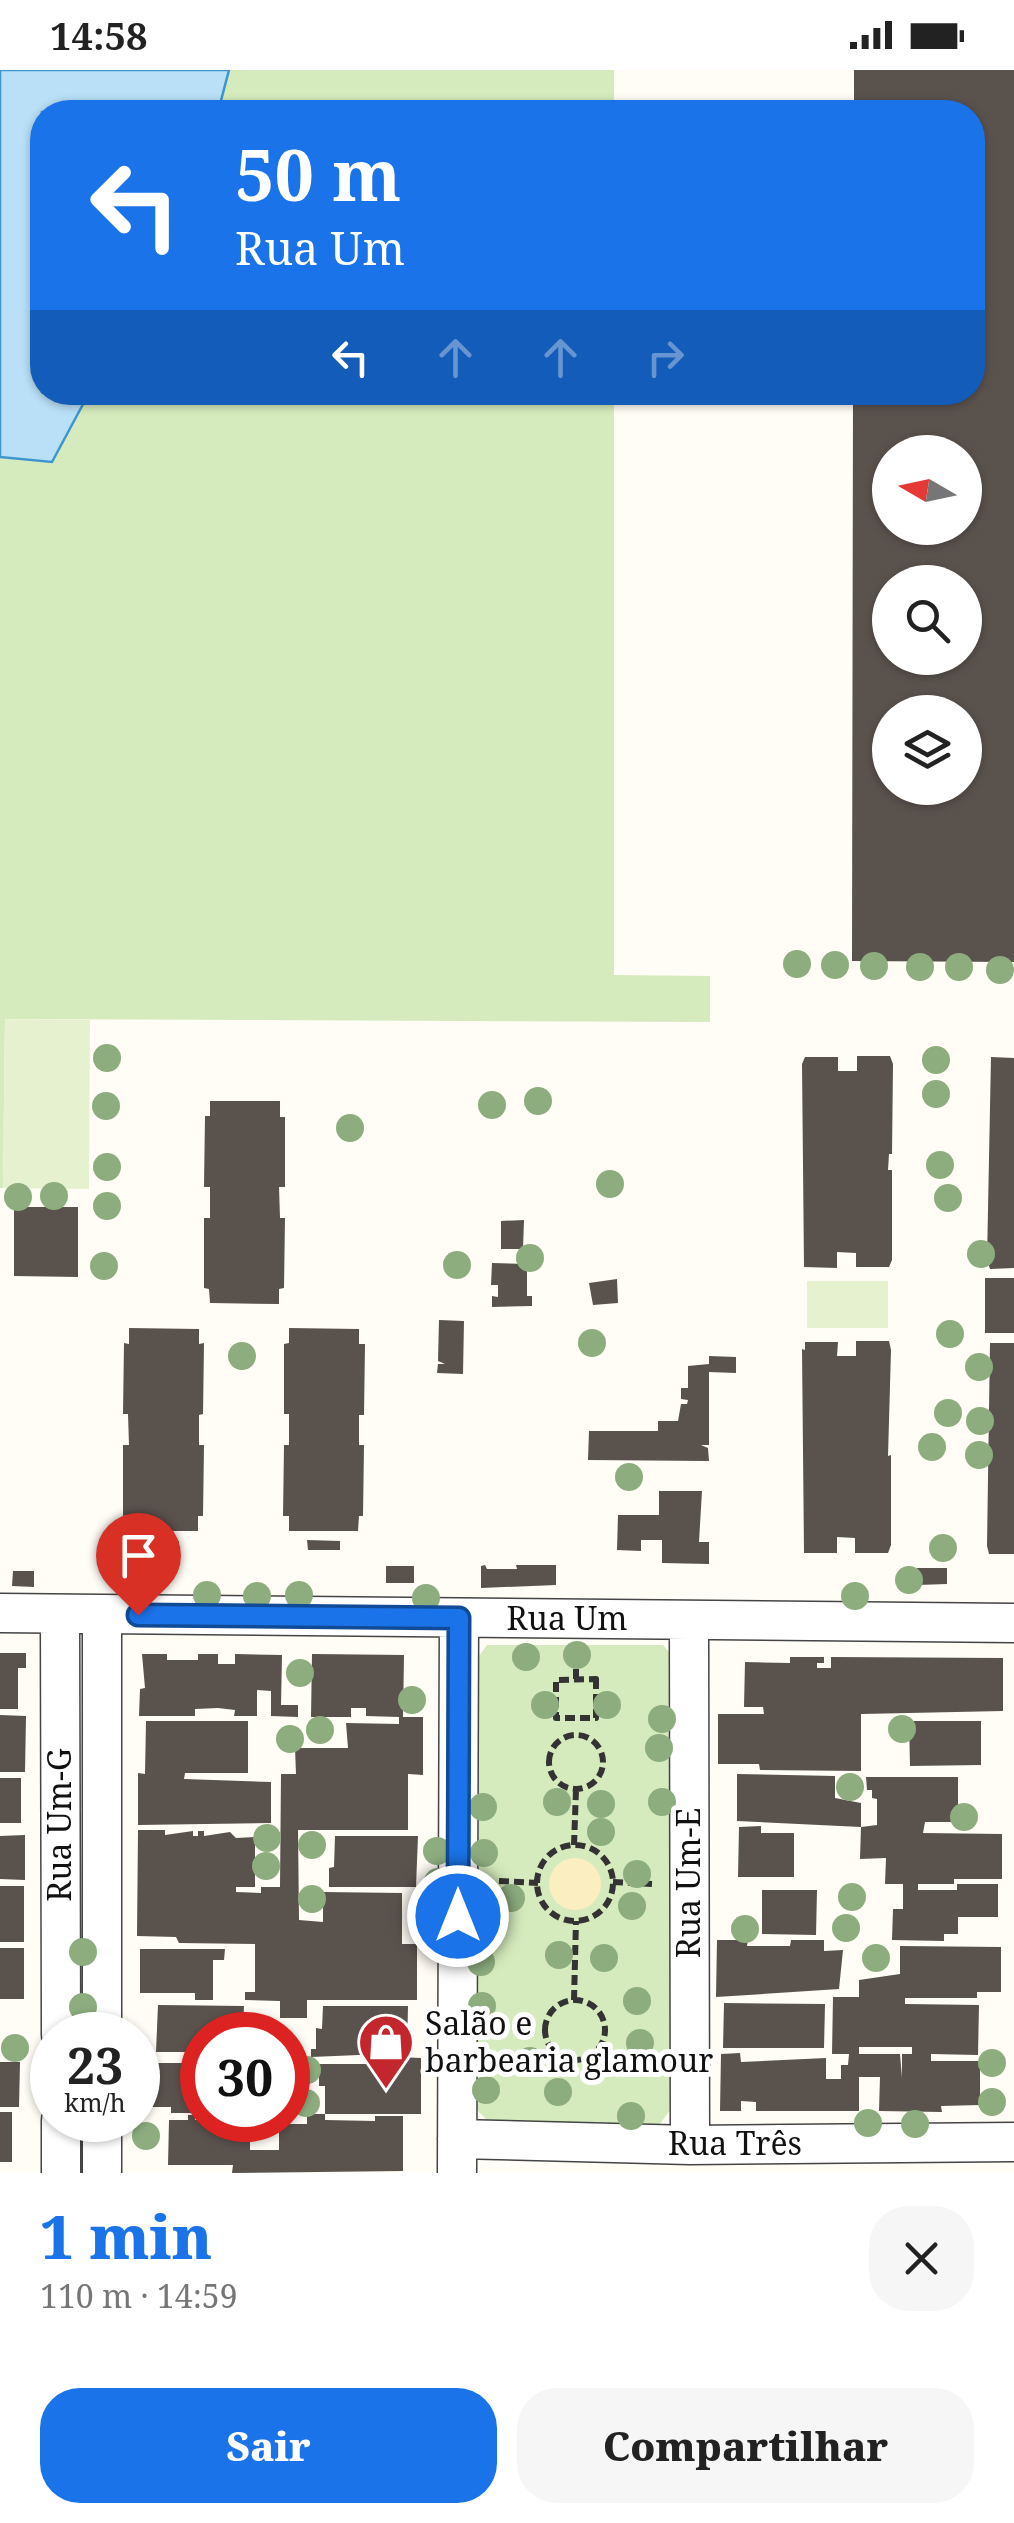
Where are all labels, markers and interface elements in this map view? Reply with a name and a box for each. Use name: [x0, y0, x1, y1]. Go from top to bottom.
text: 14:58: [50, 9, 147, 61]
text: 50 m: [235, 126, 401, 222]
icon: left: [70, 140, 200, 270]
text: Rua Um: [235, 217, 405, 278]
icon: left: [323, 330, 378, 385]
icon: ahead: [428, 330, 483, 385]
icon: ahead: [533, 330, 588, 385]
icon: right: [638, 330, 693, 385]
north arrow: [872, 435, 982, 545]
map controls: [872, 435, 982, 805]
button: search: [872, 565, 982, 675]
button: layers: [872, 695, 982, 805]
pin: [96, 1513, 181, 1616]
icon: arrive: [111, 1528, 166, 1583]
street label: Rua Um: [507, 1596, 627, 1639]
street label: Rua Um-G: [37, 1748, 80, 1902]
street label: Rua Um-E: [666, 1808, 709, 1958]
position arrow: [406, 1864, 510, 1968]
place label: Salão e barbearia glamour: [425, 2001, 713, 2081]
speed limit sign: 30: [180, 2012, 310, 2142]
shop icon: Salão e barbearia glamour: [356, 2012, 416, 2091]
text: 23: [67, 2031, 123, 2099]
text: km/h: [64, 2085, 126, 2119]
street label: Rua Três: [668, 2121, 802, 2164]
text: 1 min: [40, 2195, 212, 2277]
button: close: [869, 2206, 974, 2311]
text: 110 m · 14:59: [40, 2274, 238, 2317]
button: Sair: [40, 2388, 497, 2503]
button: Compartilhar: [517, 2388, 974, 2503]

